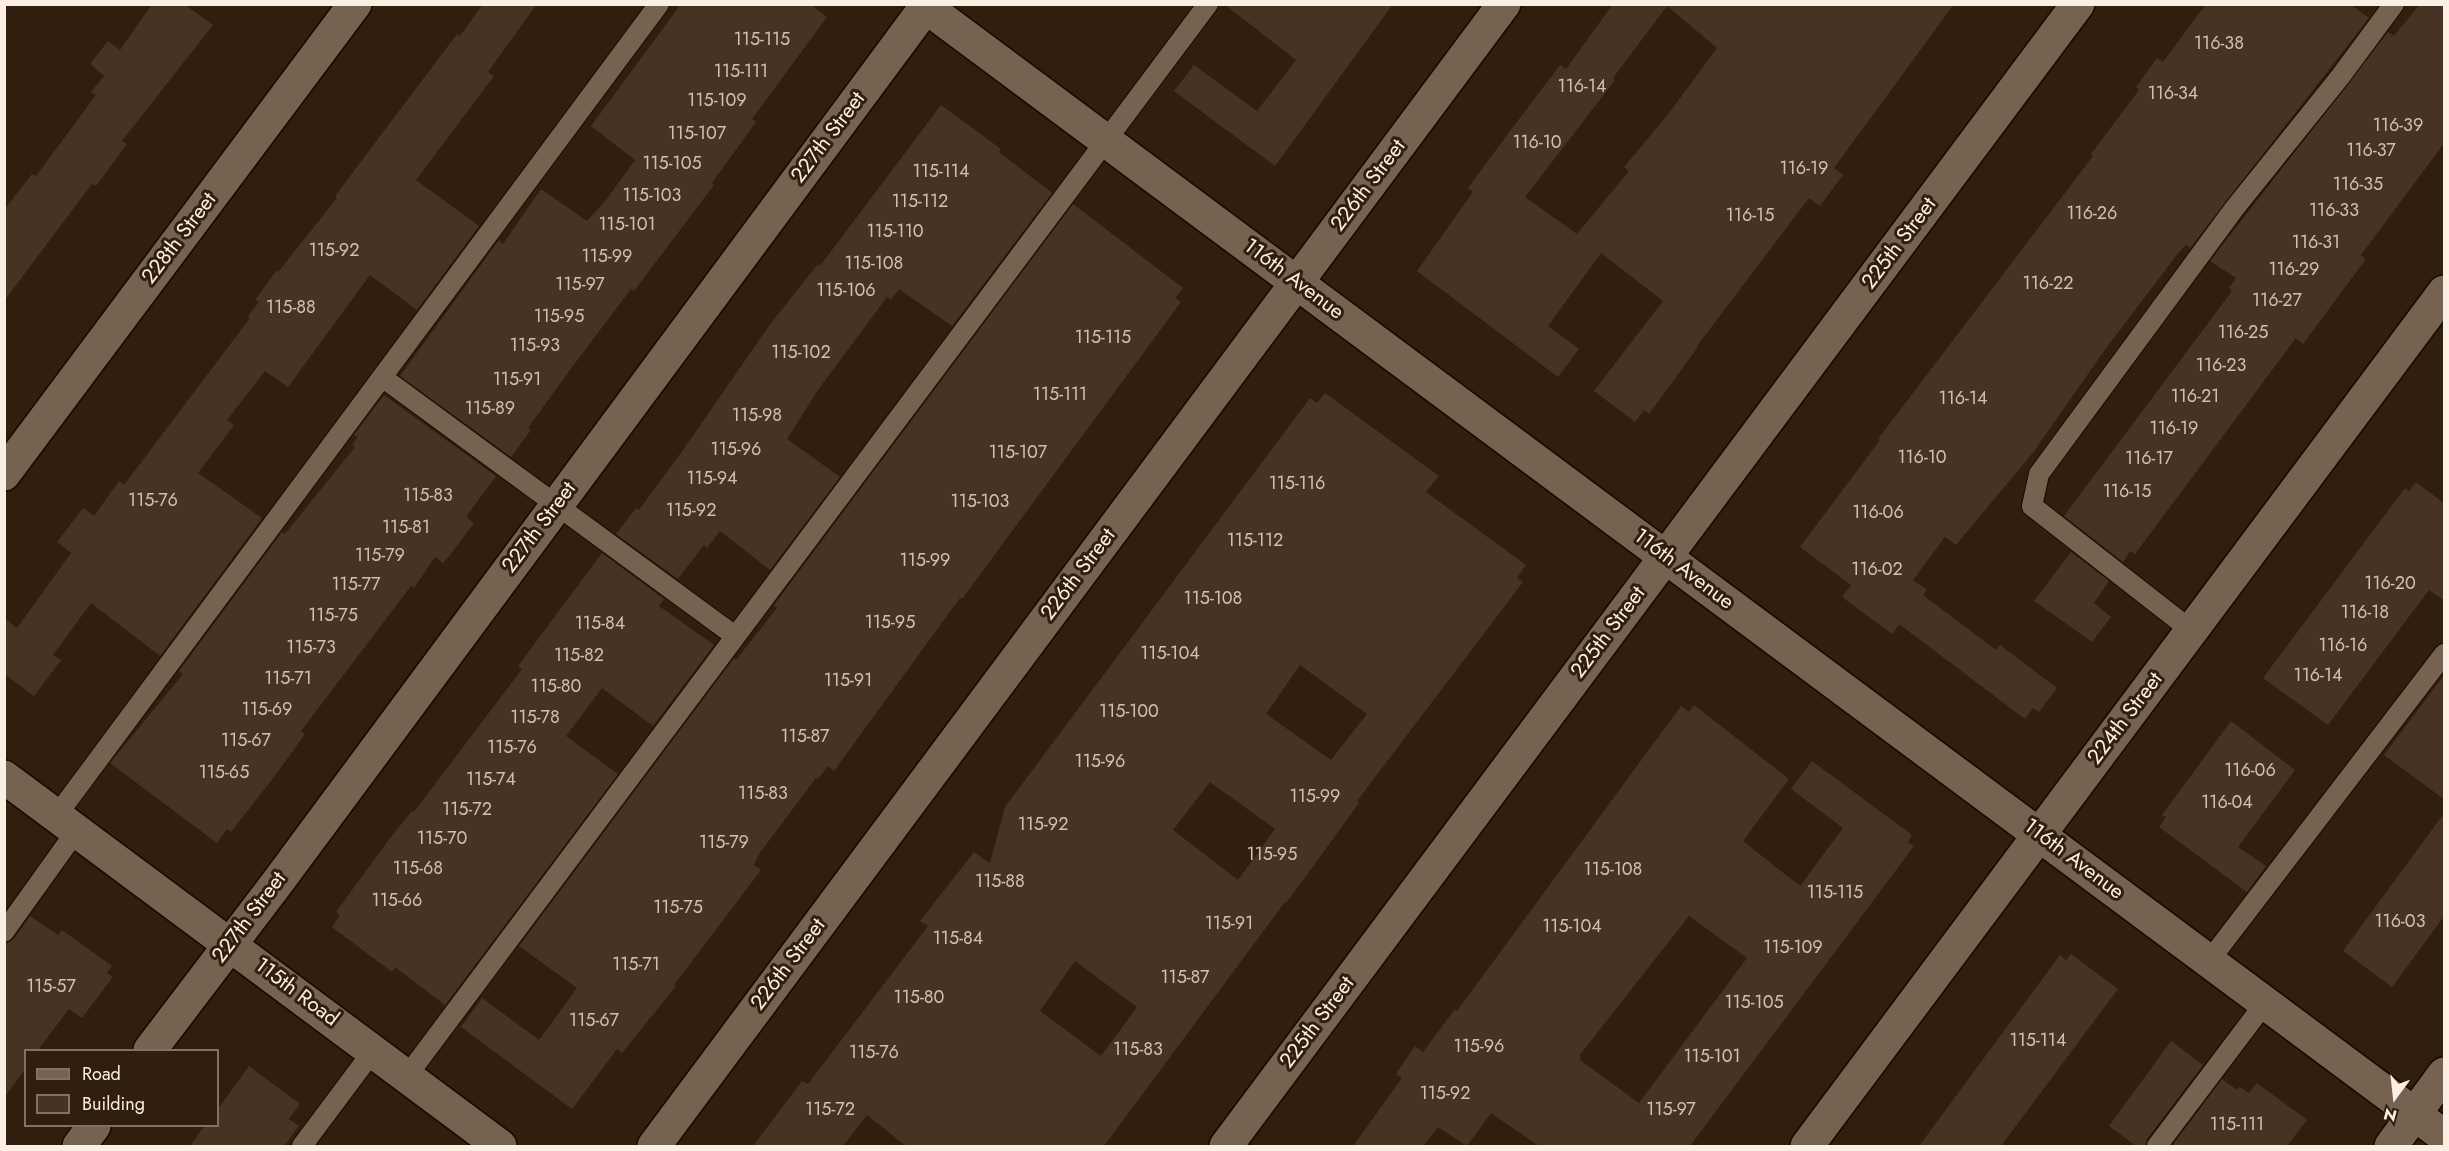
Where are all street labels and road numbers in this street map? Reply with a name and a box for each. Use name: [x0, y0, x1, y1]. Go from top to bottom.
street label: 227th Street: [787, 88, 871, 188]
street label: 226th Street: [1326, 135, 1412, 237]
street label: 228th Street: [137, 188, 223, 290]
street label: 225th Street: [1857, 193, 1943, 295]
street label: 116th Avenue: [1238, 234, 1348, 326]
street label: 227th Street: [498, 478, 582, 578]
street label: 226th Street: [1036, 524, 1122, 626]
street label: 116th Avenue: [1628, 524, 1738, 616]
street label: 225th Street: [1566, 582, 1652, 684]
street label: 224th Street: [2083, 668, 2169, 770]
street label: 116th Avenue: [2018, 814, 2128, 906]
street label: 227th Street: [208, 868, 292, 968]
street label: 226th Street: [746, 914, 832, 1016]
street label: 115th Road: [249, 953, 343, 1033]
street label: 225th Street: [1275, 972, 1361, 1074]

